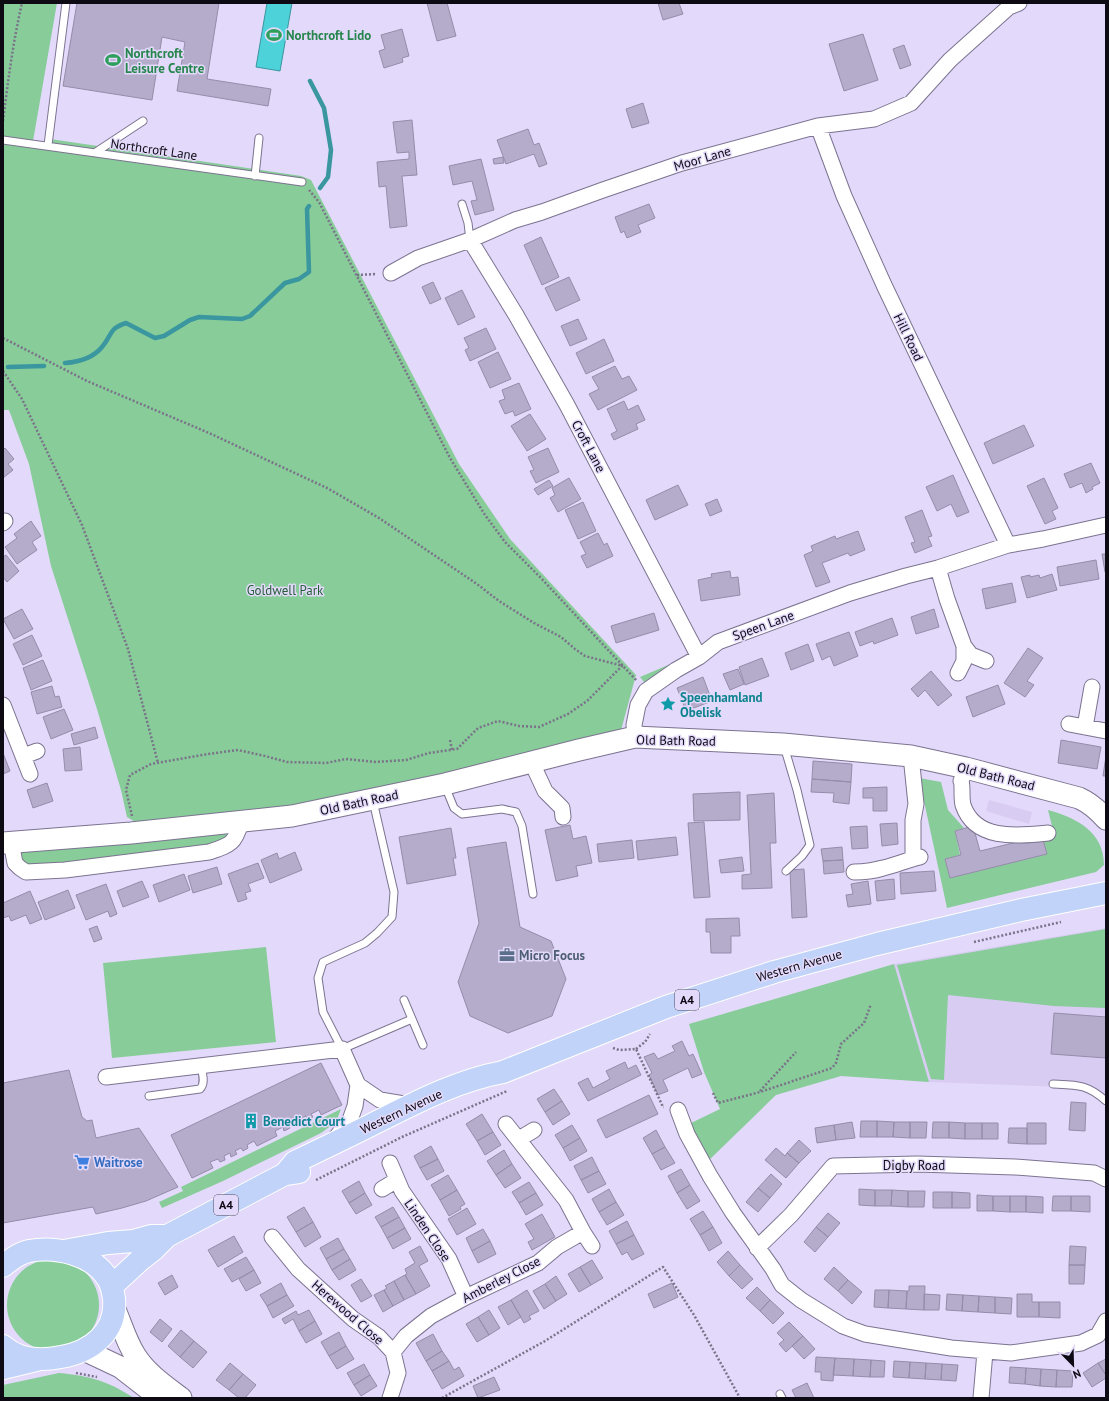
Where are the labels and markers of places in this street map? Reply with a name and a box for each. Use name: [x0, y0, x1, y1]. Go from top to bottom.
sports icon: Northcroft Lido: [265, 26, 283, 44]
place label: Northcroft Lido: [286, 27, 371, 44]
place label: Northcroft Leisure Centre: [125, 45, 205, 77]
sports icon: Northcroft Leisure Centre: [104, 51, 122, 69]
place label: Speenhamland Obelisk: [680, 689, 763, 721]
place icon: Speenhamland Obelisk: [659, 695, 677, 713]
office icon: Micro Focus: [498, 946, 516, 964]
place label: Micro Focus: [519, 947, 586, 964]
building icon: Benedict Court: [242, 1112, 260, 1130]
place label: Benedict Court: [263, 1113, 345, 1130]
supermarket icon: Waitrose: [73, 1153, 91, 1171]
place label: Waitrose: [94, 1154, 143, 1171]

